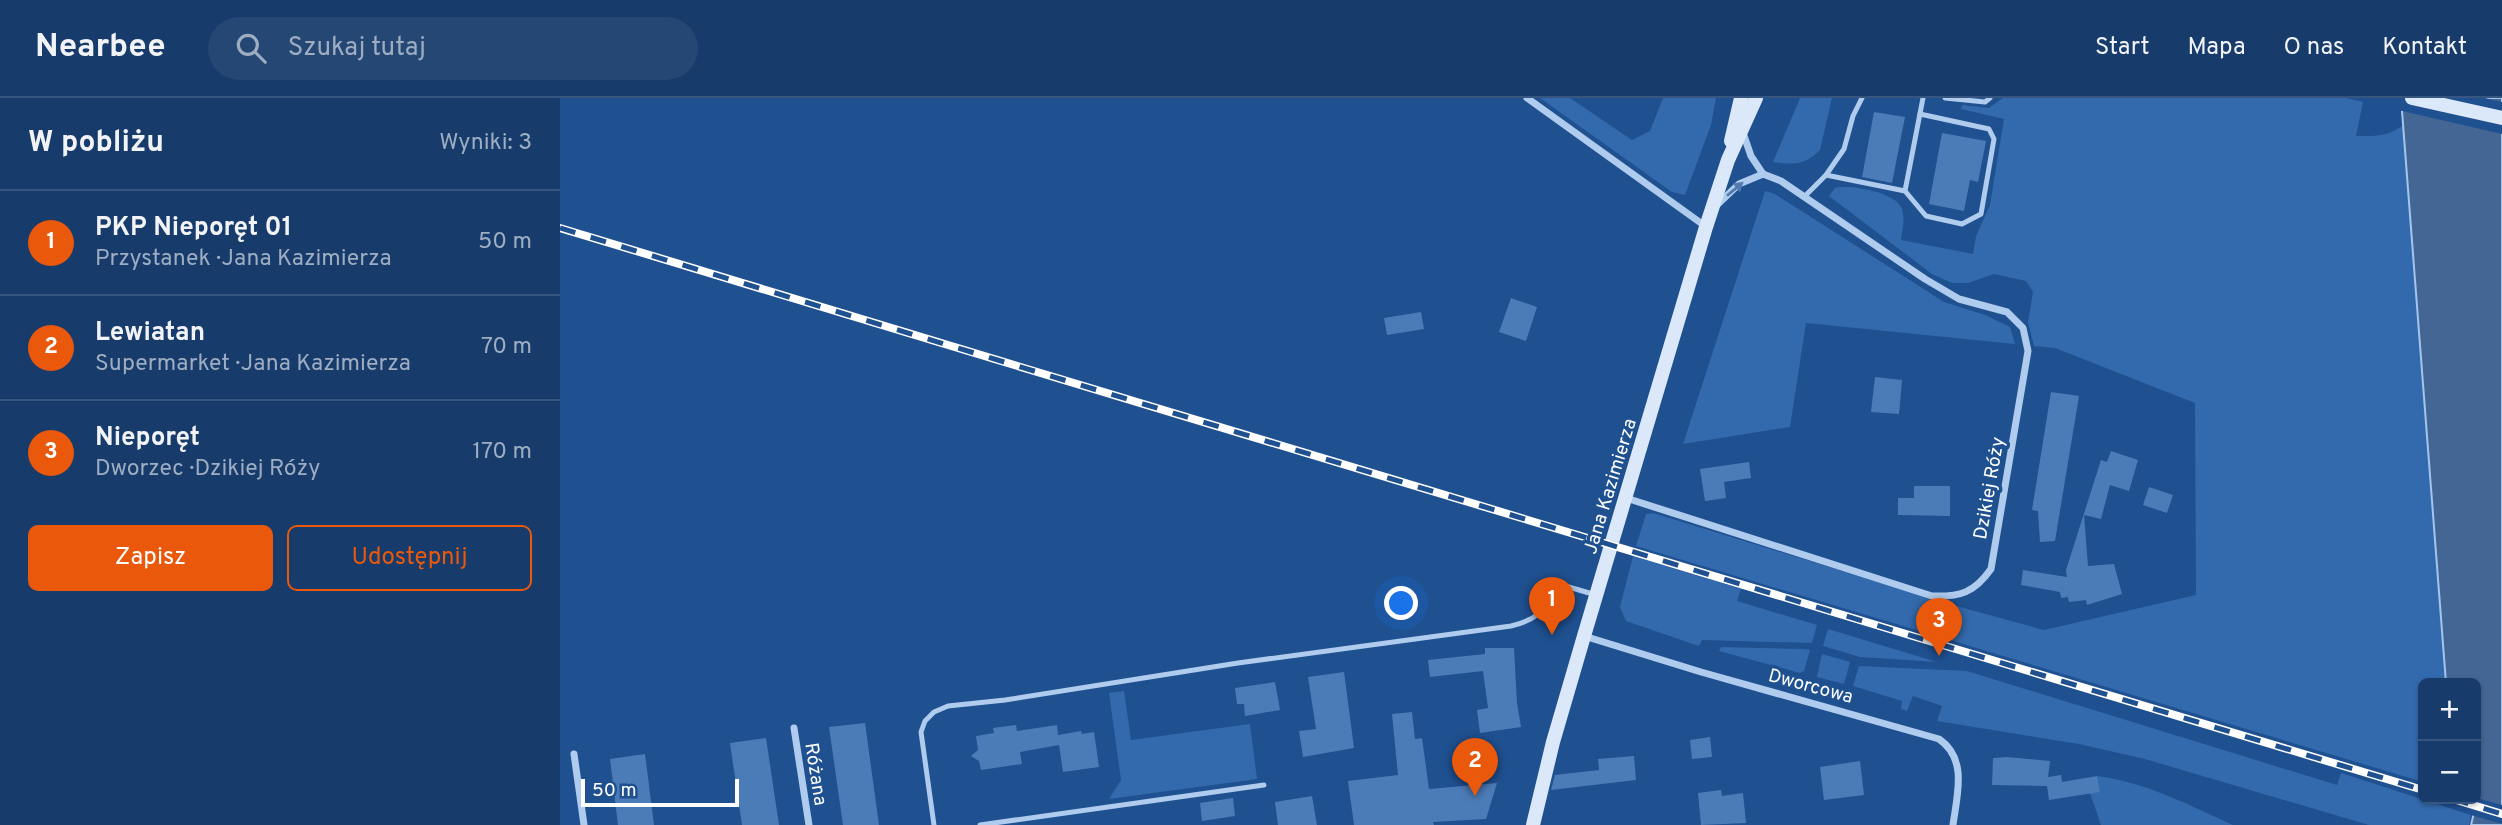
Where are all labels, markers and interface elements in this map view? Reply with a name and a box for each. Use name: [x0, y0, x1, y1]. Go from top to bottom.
search box: [208, 17, 698, 80]
text: Nearbee: [35, 27, 166, 69]
icon: search: [232, 29, 270, 67]
text: Szukaj tutaj: [288, 32, 426, 65]
text: Start: [2095, 33, 2150, 63]
text: Mapa: [2188, 33, 2246, 63]
text: O nas: [2284, 33, 2344, 63]
text: Kontakt: [2382, 33, 2467, 63]
text: W pobliżu: [28, 125, 164, 162]
text: Wyniki: 3: [439, 129, 532, 158]
one-way arrow: [1727, 182, 1744, 197]
text: PKP Nieporęt 01: [95, 212, 292, 245]
text: 1: [46, 228, 56, 257]
text: 50 m: [478, 228, 532, 257]
text: Przystanek · Jana Kazimierza: [95, 245, 392, 274]
text: Lewiatan: [95, 317, 205, 350]
text: 2: [44, 333, 58, 362]
text: 70 m: [481, 333, 532, 362]
text: Supermarket · Jana Kazimierza: [95, 350, 411, 379]
street label: Jana Kazimierza: [1579, 416, 1643, 557]
text: Nieporęt: [95, 422, 200, 455]
street label: Dzikiej Róży: [1969, 435, 2011, 542]
text: 3: [44, 438, 58, 467]
text: 170 m: [473, 438, 532, 467]
text: Dworzec · Dzikiej Róży: [95, 455, 320, 484]
button: Zapisz: [28, 525, 273, 591]
button: Udostępnij: [287, 525, 532, 591]
pin: 1: [1529, 577, 1575, 635]
your location: [1384, 586, 1418, 620]
pin: 3: [1916, 598, 1962, 656]
street label: Dworcowa: [1765, 664, 1856, 710]
map controls: [2418, 678, 2481, 804]
button: +: [2418, 678, 2481, 741]
pin: 2: [1452, 738, 1498, 796]
street label: Różana: [798, 741, 832, 807]
button: −: [2418, 741, 2481, 804]
scale bar: [581, 776, 738, 808]
text: 50 m: [592, 779, 637, 803]

